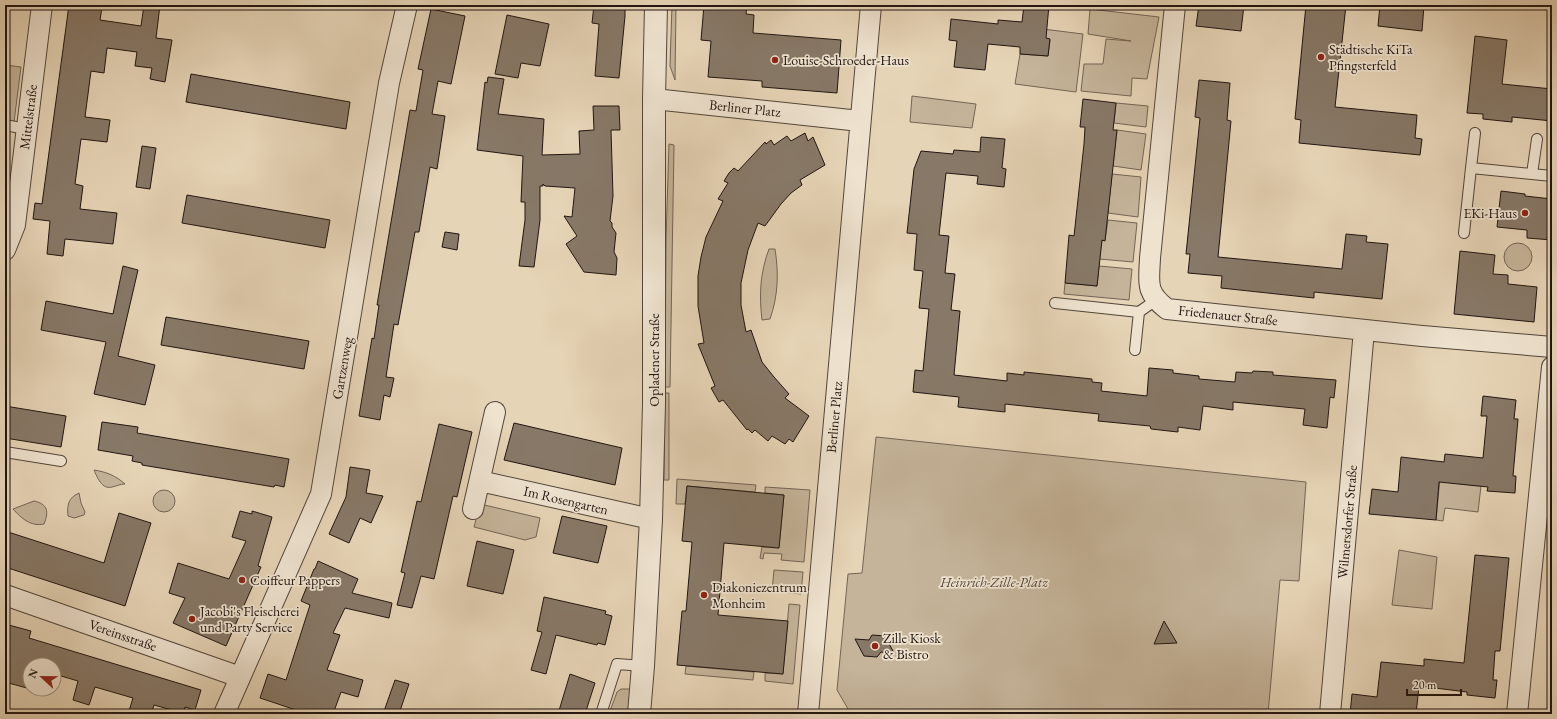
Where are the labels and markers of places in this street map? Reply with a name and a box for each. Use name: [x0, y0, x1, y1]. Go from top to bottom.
place label: Städtische KiTa Pfingsterfeld: [1329, 40, 1413, 74]
place label: Louise-Schroeder-Haus: [783, 51, 909, 69]
marker: Städtische KiTa Pfingsterfeld: [1316, 52, 1326, 62]
marker: Louise-Schroeder-Haus: [770, 55, 780, 65]
place label: EKi-Haus: [1463, 204, 1517, 222]
marker: EKi-Haus: [1520, 208, 1530, 218]
place label: Coiffeur Pappers: [250, 571, 341, 589]
marker: Coiffeur Pappers: [237, 575, 247, 585]
place label: Diakoniezentrum Monheim: [712, 578, 807, 612]
marker: Diakoniezentrum Monheim: [699, 590, 709, 600]
place label: Jacobi's Fleischerei und Party Service: [199, 602, 300, 636]
marker: Jacobi's Fleischerei und Party Service: [187, 614, 197, 624]
place label: Zille Kiosk & Bistro: [883, 629, 941, 663]
marker: Zille Kiosk & Bistro: [870, 641, 880, 651]

